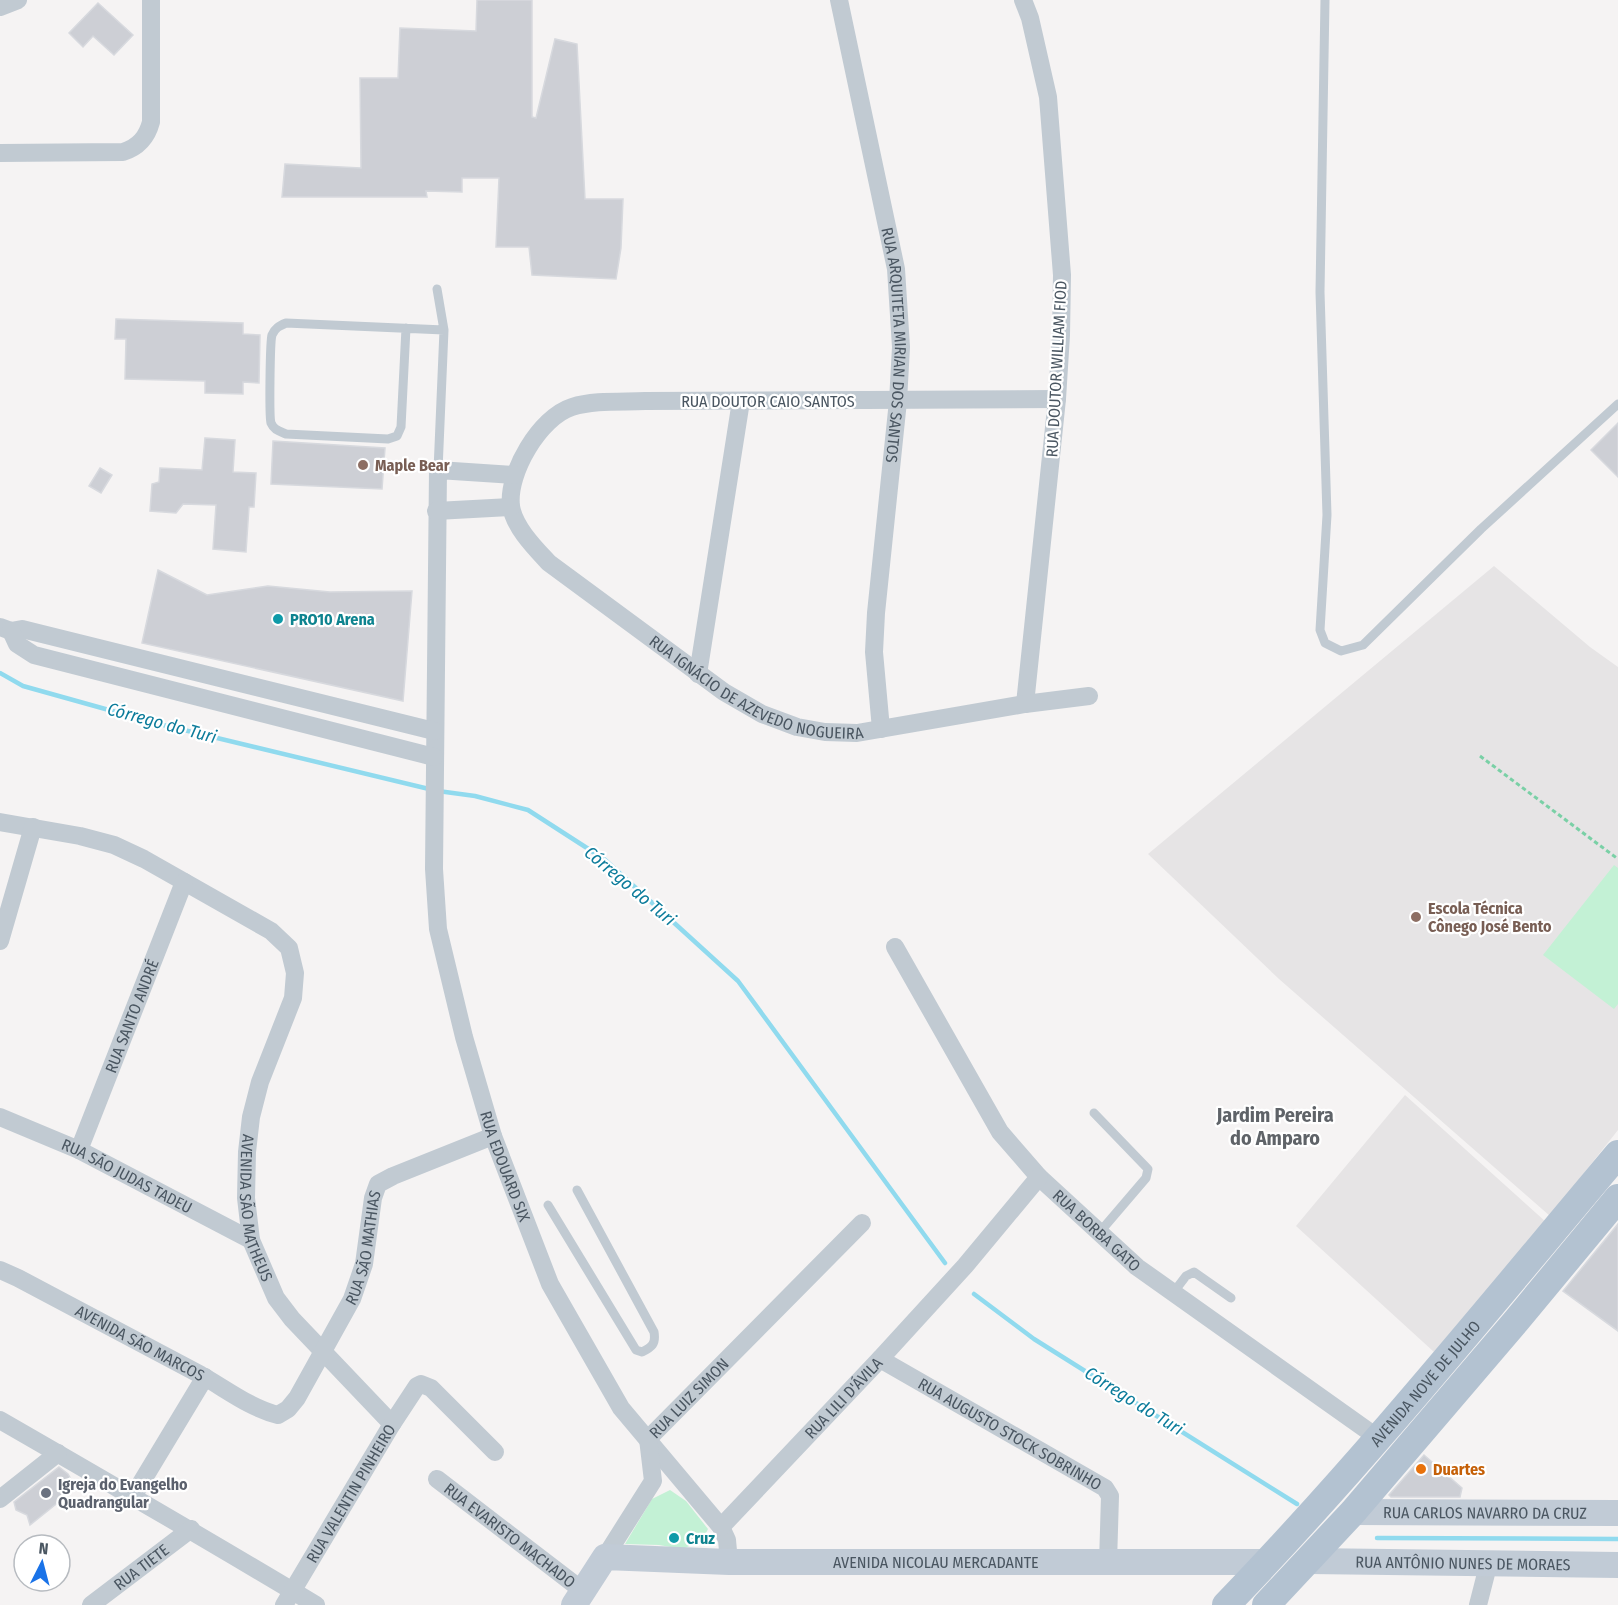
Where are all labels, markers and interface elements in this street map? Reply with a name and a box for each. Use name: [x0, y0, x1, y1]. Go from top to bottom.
street label: RUA ARQUITETA MIRIAN DOS SANTOS: [877, 226, 910, 464]
street label: RUA DOUTOR WILLIAM FIOD: [1042, 280, 1071, 458]
street label: RUA DOUTOR CAIO SANTOS: [681, 392, 855, 411]
place label: Maple Bear: [375, 456, 450, 475]
marker: Maple Bear: [356, 458, 370, 472]
place label: PRO10 Arena: [290, 610, 375, 629]
marker: PRO10 Arena: [271, 612, 285, 626]
street label: RUA IGNÁCIO DE AZEVEDO NOGUEIRA: [646, 631, 865, 743]
water label: Córrego do Turi: [105, 698, 220, 748]
water label: Córrego do Turi: [580, 841, 680, 931]
place label: Escola Técnica Cônego José Bento: [1428, 899, 1552, 936]
marker: Escola Técnica Cônego José Bento: [1409, 910, 1423, 924]
street label: RUA SANTO ANDRÉ: [101, 957, 163, 1076]
district label: Jardim Pereira do Amparo: [1215, 1103, 1334, 1150]
street label: RUA EDOUARD SIX: [476, 1109, 534, 1224]
street label: AVENIDA SÃO MATHEUS: [236, 1133, 277, 1284]
street label: RUA SÃO JUDAS TADEU: [59, 1135, 195, 1218]
street label: RUA BORBA GATO: [1049, 1186, 1144, 1276]
street label: RUA SÃO MATHIAS: [342, 1188, 385, 1309]
street label: AVENIDA SÃO MARCOS: [72, 1301, 208, 1385]
street label: AVENIDA NOVE DE JULHO: [1366, 1317, 1484, 1450]
street label: RUA LILI D'ÁVILA: [801, 1353, 887, 1443]
street label: RUA LUIZ SIMON: [645, 1354, 733, 1442]
water label: Córrego do Turi: [1081, 1362, 1188, 1440]
street label: RUA AUGUSTO STOCK SOBRINHO: [915, 1374, 1105, 1494]
street label: RUA VALENTIN PINHEIRO: [302, 1421, 400, 1566]
place label: Duartes: [1433, 1460, 1485, 1479]
marker: Duartes: [1414, 1462, 1428, 1476]
place label: Igreja do Evangelho Quadrangular: [58, 1475, 188, 1512]
street label: RUA EVARISTO MACHADO: [440, 1479, 579, 1592]
marker: Igreja do Evangelho Quadrangular: [39, 1486, 53, 1500]
street label: RUA CARLOS NAVARRO DA CRUZ: [1383, 1503, 1587, 1523]
place label: Cruz: [686, 1529, 715, 1548]
marker: Cruz: [667, 1531, 681, 1545]
north arrow: [12, 1533, 72, 1593]
text: N: [38, 1539, 49, 1559]
street label: RUA TIETE: [110, 1540, 173, 1594]
street label: RUA ANTÔNIO NUNES DE MORAES: [1355, 1552, 1571, 1574]
street label: AVENIDA NICOLAU MERCADANTE: [833, 1553, 1039, 1572]

